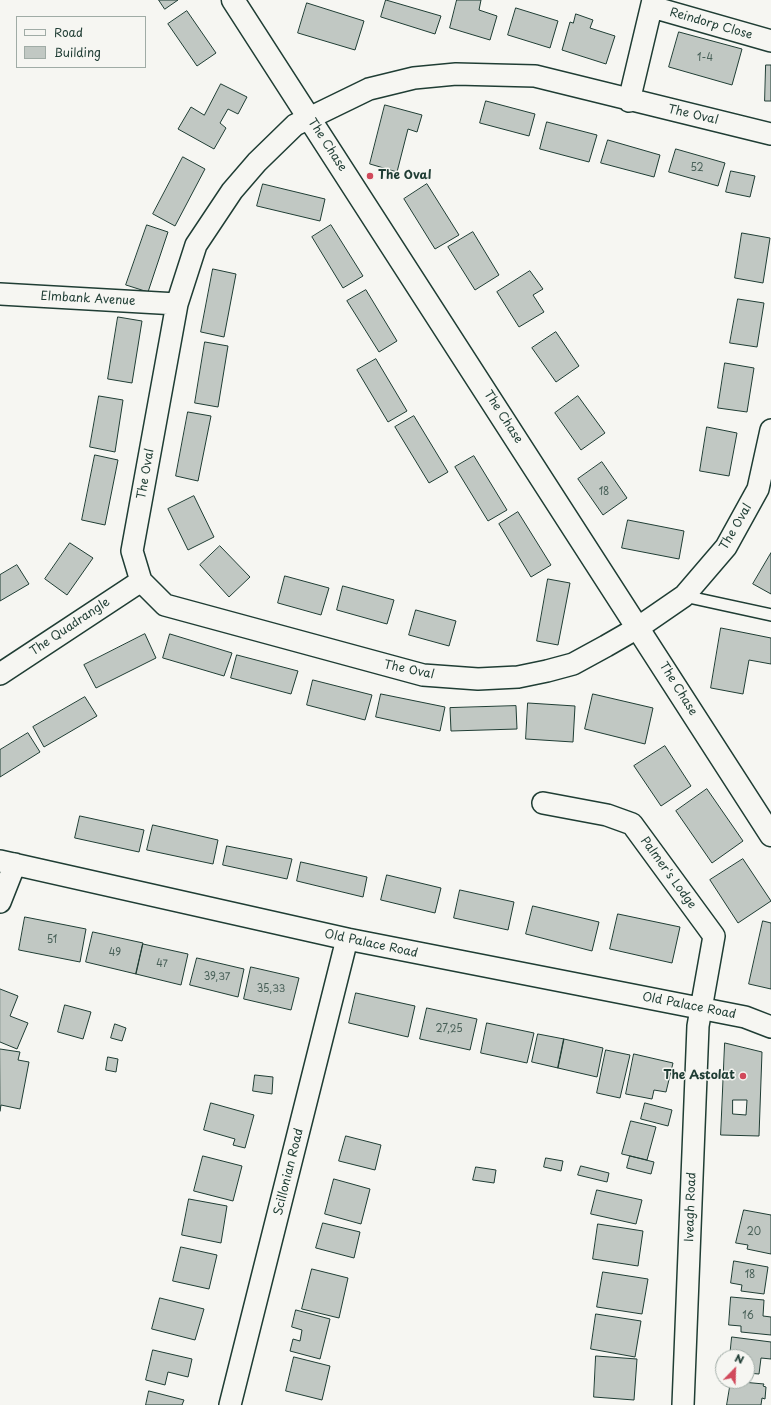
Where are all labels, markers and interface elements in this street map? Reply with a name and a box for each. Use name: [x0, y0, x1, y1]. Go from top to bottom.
street label: Reindorp Close: [668, 5, 754, 43]
legend: [16, 16, 146, 68]
text: Road: [54, 23, 83, 41]
text: Building: [54, 43, 101, 61]
house number: 1-4: [697, 52, 713, 64]
street label: The Oval: [666, 102, 720, 128]
street label: The Chase: [305, 116, 349, 174]
house number: 52: [690, 162, 704, 174]
place label: The Oval: [378, 169, 431, 183]
marker: The Oval: [365, 171, 375, 181]
street label: Elmbank Avenue: [40, 289, 136, 309]
street label: The Chase: [481, 388, 525, 446]
street label: The Oval: [134, 447, 158, 501]
house number: 18: [599, 486, 609, 498]
street label: The Oval: [717, 501, 755, 553]
street label: The Quadrangle: [27, 595, 113, 659]
street label: The Oval: [382, 658, 436, 682]
street label: The Chase: [656, 660, 700, 718]
street label: Palmer's Lodge: [637, 834, 699, 912]
street label: Old Palace Road: [323, 927, 419, 961]
house number: 51: [47, 934, 57, 946]
house number: 49: [109, 947, 121, 959]
house number: 47: [156, 958, 168, 970]
house number: 39,37: [204, 971, 230, 983]
house number: 35,33: [257, 983, 285, 995]
street label: Old Palace Road: [641, 990, 737, 1022]
house number: 27,25: [435, 1023, 463, 1035]
place label: The Astolat: [663, 1069, 735, 1083]
marker: The Astolat: [738, 1071, 748, 1081]
street label: Scillonian Road: [271, 1127, 307, 1217]
street label: Iveagh Road: [683, 1172, 699, 1242]
house number: 20: [747, 1226, 761, 1238]
house number: 18: [745, 1269, 755, 1281]
house number: 16: [742, 1310, 754, 1322]
north arrow: [715, 1349, 755, 1389]
text: N: [732, 1349, 747, 1368]

